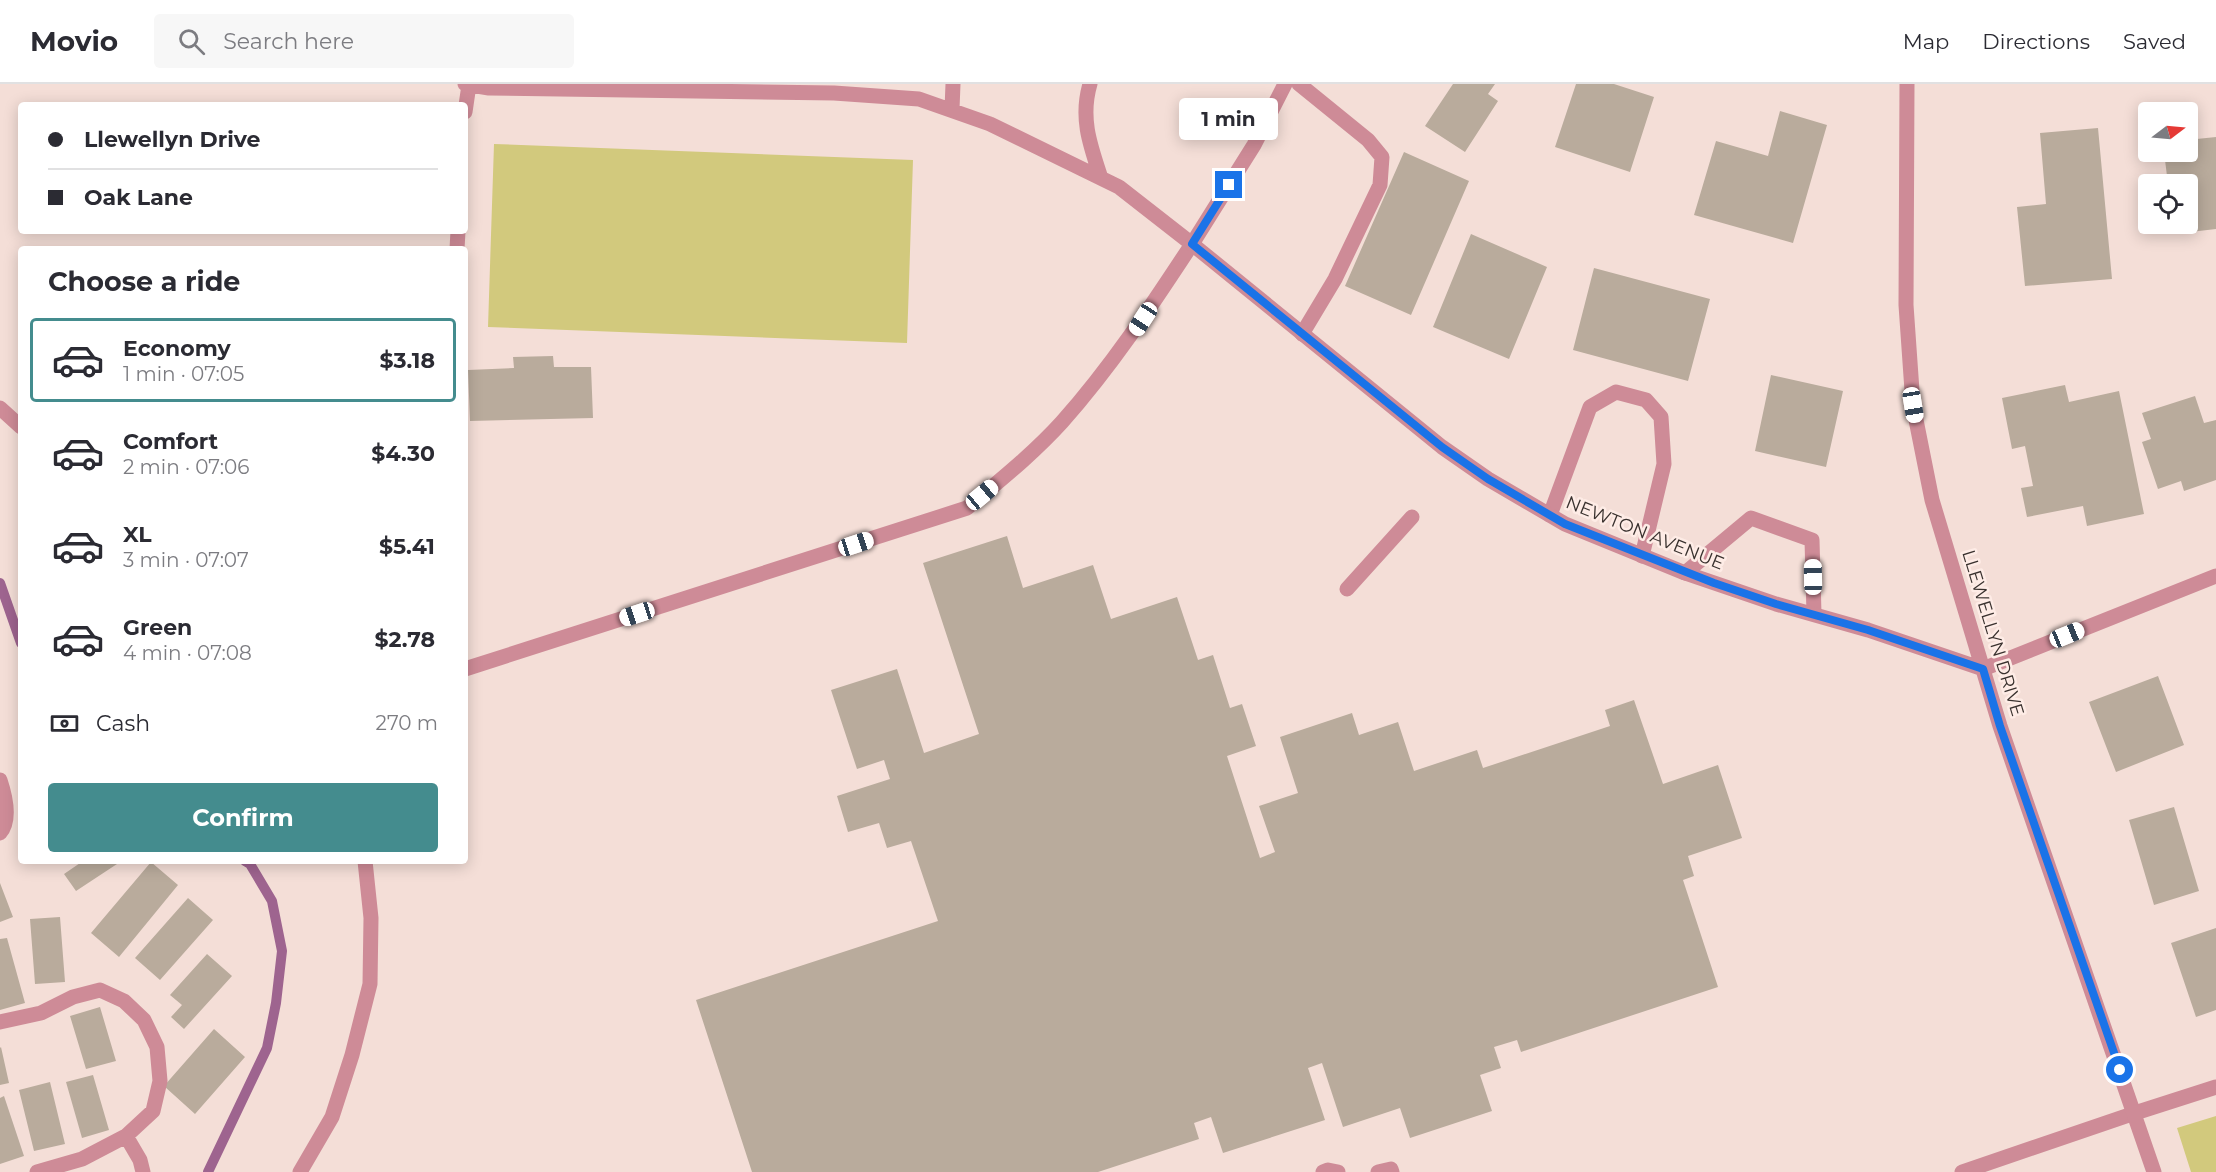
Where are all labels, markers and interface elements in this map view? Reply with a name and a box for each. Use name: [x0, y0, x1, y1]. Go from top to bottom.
search box: [154, 14, 574, 68]
text: Movio: [30, 24, 118, 58]
icon: search: [175, 25, 208, 58]
text: Search here: [223, 28, 354, 55]
text: Map: [1903, 29, 1949, 54]
text: Directions: [1982, 29, 2090, 54]
text: Saved: [2123, 29, 2186, 54]
callout: 1 min: [1180, 98, 1278, 140]
north arrow: [2138, 102, 2198, 162]
map controls: [2138, 102, 2198, 234]
text: 1 min: [1201, 107, 1256, 131]
text: Llewellyn Drive: [84, 126, 260, 153]
route end: [1215, 171, 1242, 198]
button: locate: [2138, 174, 2198, 234]
text: Oak Lane: [84, 184, 193, 211]
text: Choose a ride: [48, 265, 240, 298]
car: [1126, 299, 1160, 339]
icon: car: [51, 333, 105, 387]
text: Economy: [123, 335, 231, 362]
text: $3.18: [379, 347, 435, 374]
text: 1 min · 07:05: [123, 362, 244, 386]
car: [1901, 386, 1925, 424]
icon: car: [51, 426, 105, 480]
text: Comfort: [123, 428, 218, 455]
text: $4.30: [371, 440, 435, 467]
text: 2 min · 07:06: [123, 455, 249, 479]
car: [962, 477, 1002, 513]
street label: NEWTON AVENUE: [1563, 491, 1727, 575]
icon: car: [51, 519, 105, 573]
text: XL: [123, 521, 152, 548]
car: [836, 530, 876, 558]
text: $5.41: [379, 533, 435, 560]
street label: LLEWELLYN DRIVE: [1957, 547, 2029, 719]
text: 3 min · 07:07: [123, 548, 249, 572]
car: [1804, 559, 1822, 595]
car: [617, 600, 657, 628]
icon: car: [51, 612, 105, 666]
text: Green: [123, 614, 192, 641]
car: [2047, 620, 2087, 650]
text: $2.78: [375, 626, 435, 653]
text: 4 min · 07:08: [123, 641, 252, 665]
icon: cash: [48, 707, 81, 740]
text: Cash: [96, 710, 150, 737]
text: 270 m: [376, 711, 438, 735]
button: Confirm: [48, 783, 438, 852]
route start: [2106, 1056, 2133, 1083]

